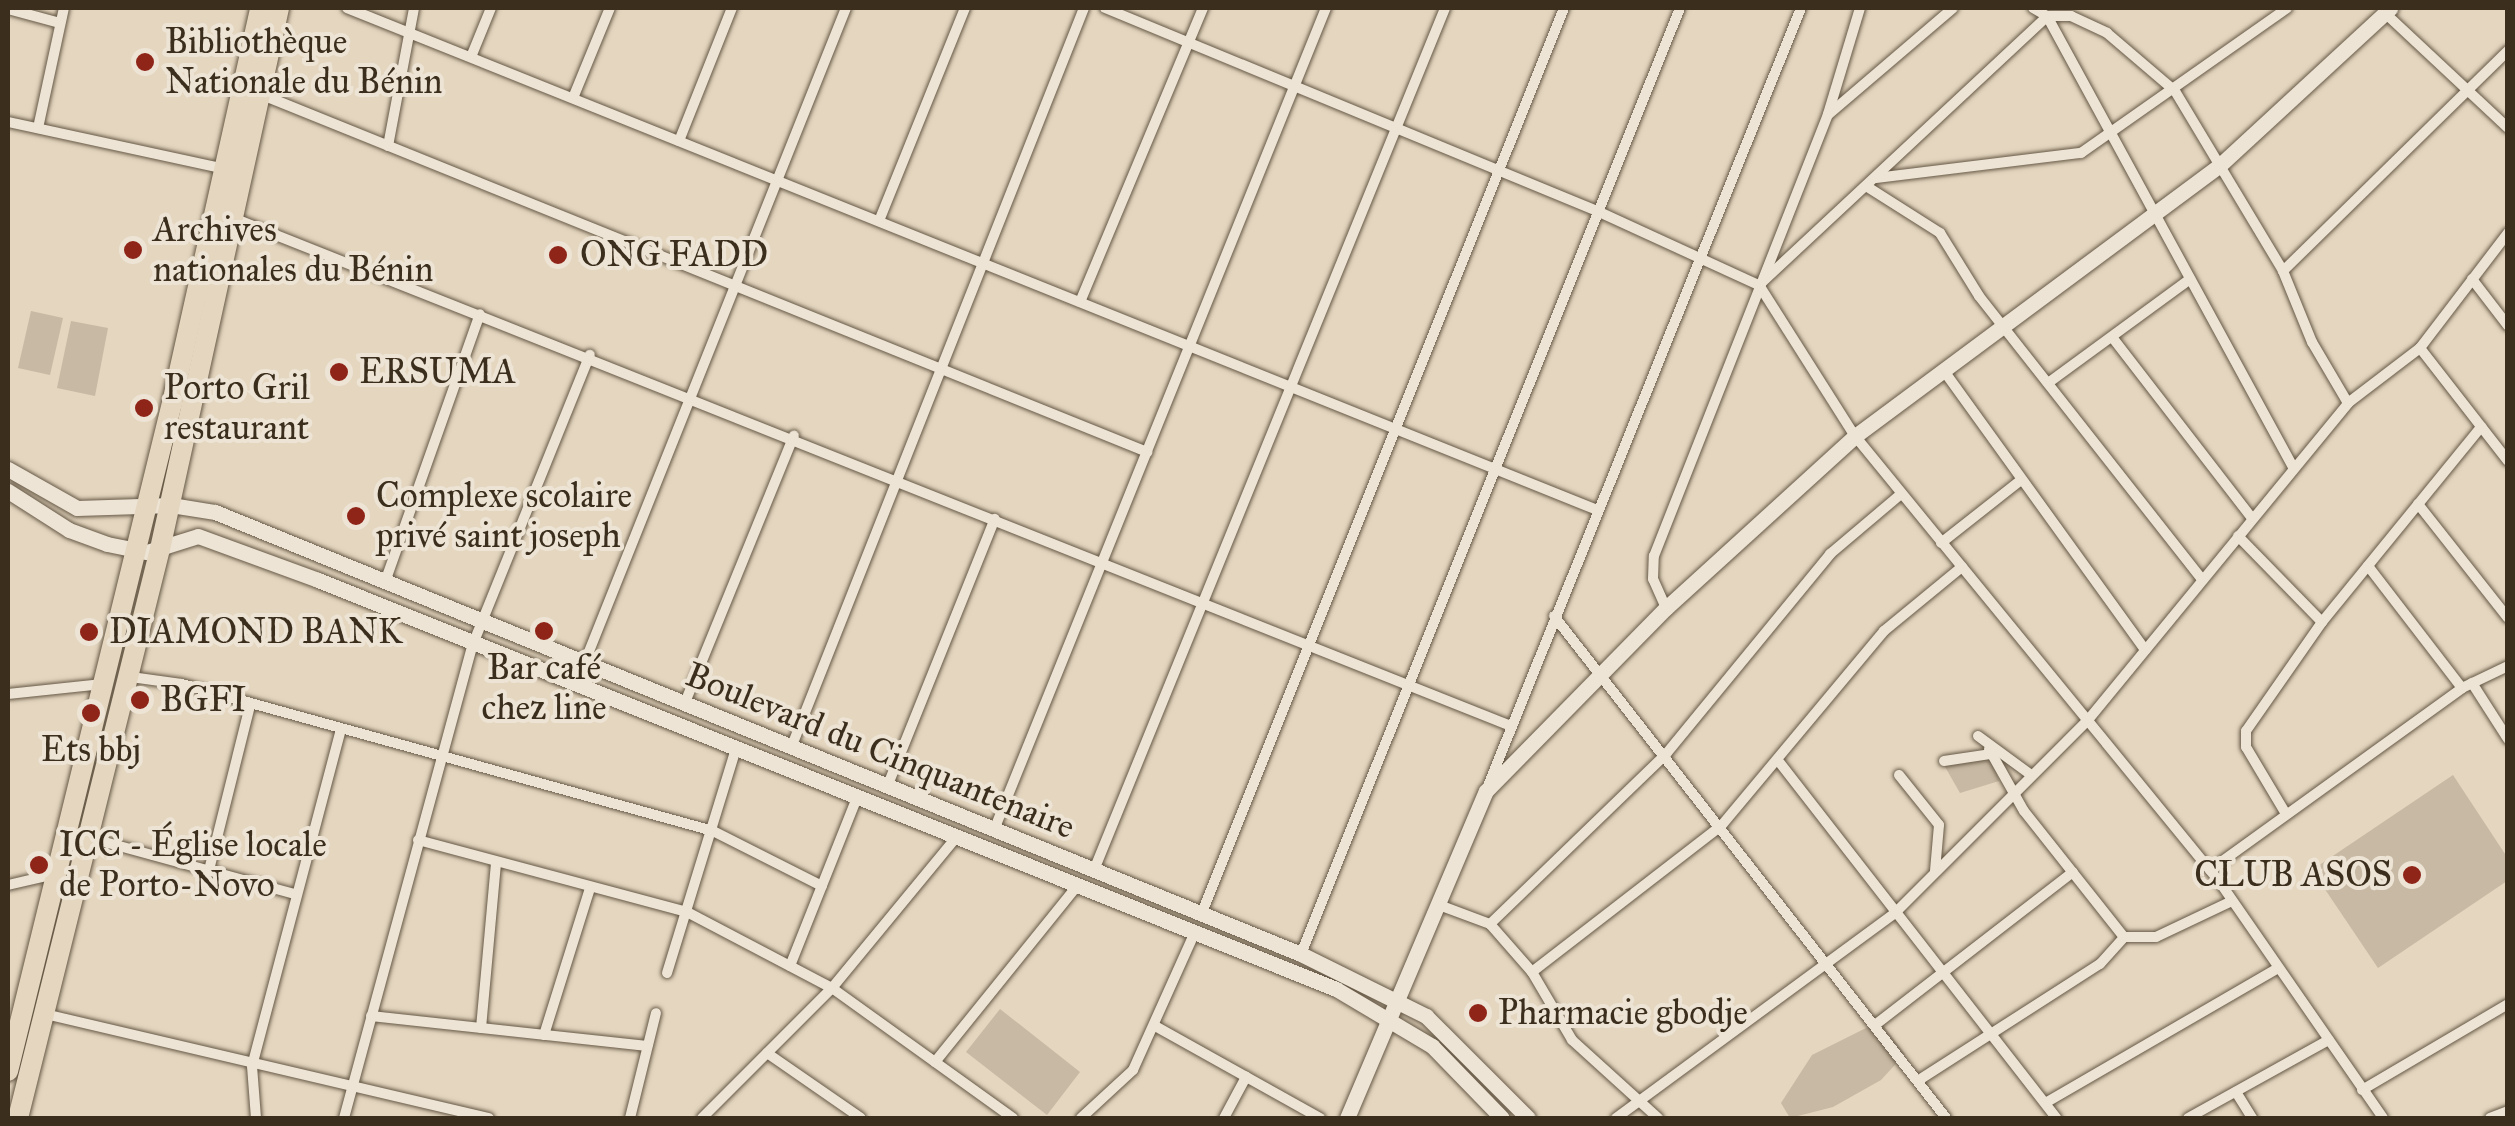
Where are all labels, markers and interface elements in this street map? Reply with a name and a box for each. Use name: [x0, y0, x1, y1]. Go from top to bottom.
place label: Bibliothèque Nationale du Bénin: [165, 21, 443, 103]
marker: Bibliothèque Nationale du Bénin: [134, 51, 156, 73]
place label: Archives nationales du Bénin: [153, 209, 433, 291]
place label: ONG FADD: [580, 234, 768, 276]
marker: Archives nationales du Bénin: [122, 239, 144, 261]
marker: ONG FADD: [545, 242, 571, 268]
place label: ERSUMA: [359, 351, 516, 393]
marker: ERSUMA: [328, 361, 350, 383]
place label: Porto Gril restaurant: [164, 367, 310, 449]
marker: Porto Gril restaurant: [133, 397, 155, 419]
place label: Complexe scolaire privé saint joseph: [376, 475, 632, 557]
marker: Complexe scolaire privé saint joseph: [345, 505, 367, 527]
place label: DIAMOND BANK: [109, 611, 403, 653]
marker: Bar café chez line: [533, 620, 555, 642]
marker: DIAMOND BANK: [78, 621, 100, 643]
place label: Bar café chez line: [481, 647, 607, 729]
street label: Boulevard du Cinquantenaire: [679, 654, 1081, 848]
place label: BGFI: [160, 679, 247, 721]
marker: BGFI: [129, 689, 151, 711]
marker: Ets bbj: [80, 702, 102, 724]
place label: Ets bbj: [41, 729, 141, 771]
place label: ICC - Église locale de Porto-Novo: [59, 824, 327, 906]
marker: ICC - Église locale de Porto-Novo: [28, 854, 50, 876]
place label: CLUB ASOS: [2194, 854, 2392, 896]
marker: CLUB ASOS: [2401, 864, 2423, 886]
place label: Pharmacie gbodje: [1498, 992, 1748, 1034]
marker: Pharmacie gbodje: [1467, 1002, 1489, 1024]

